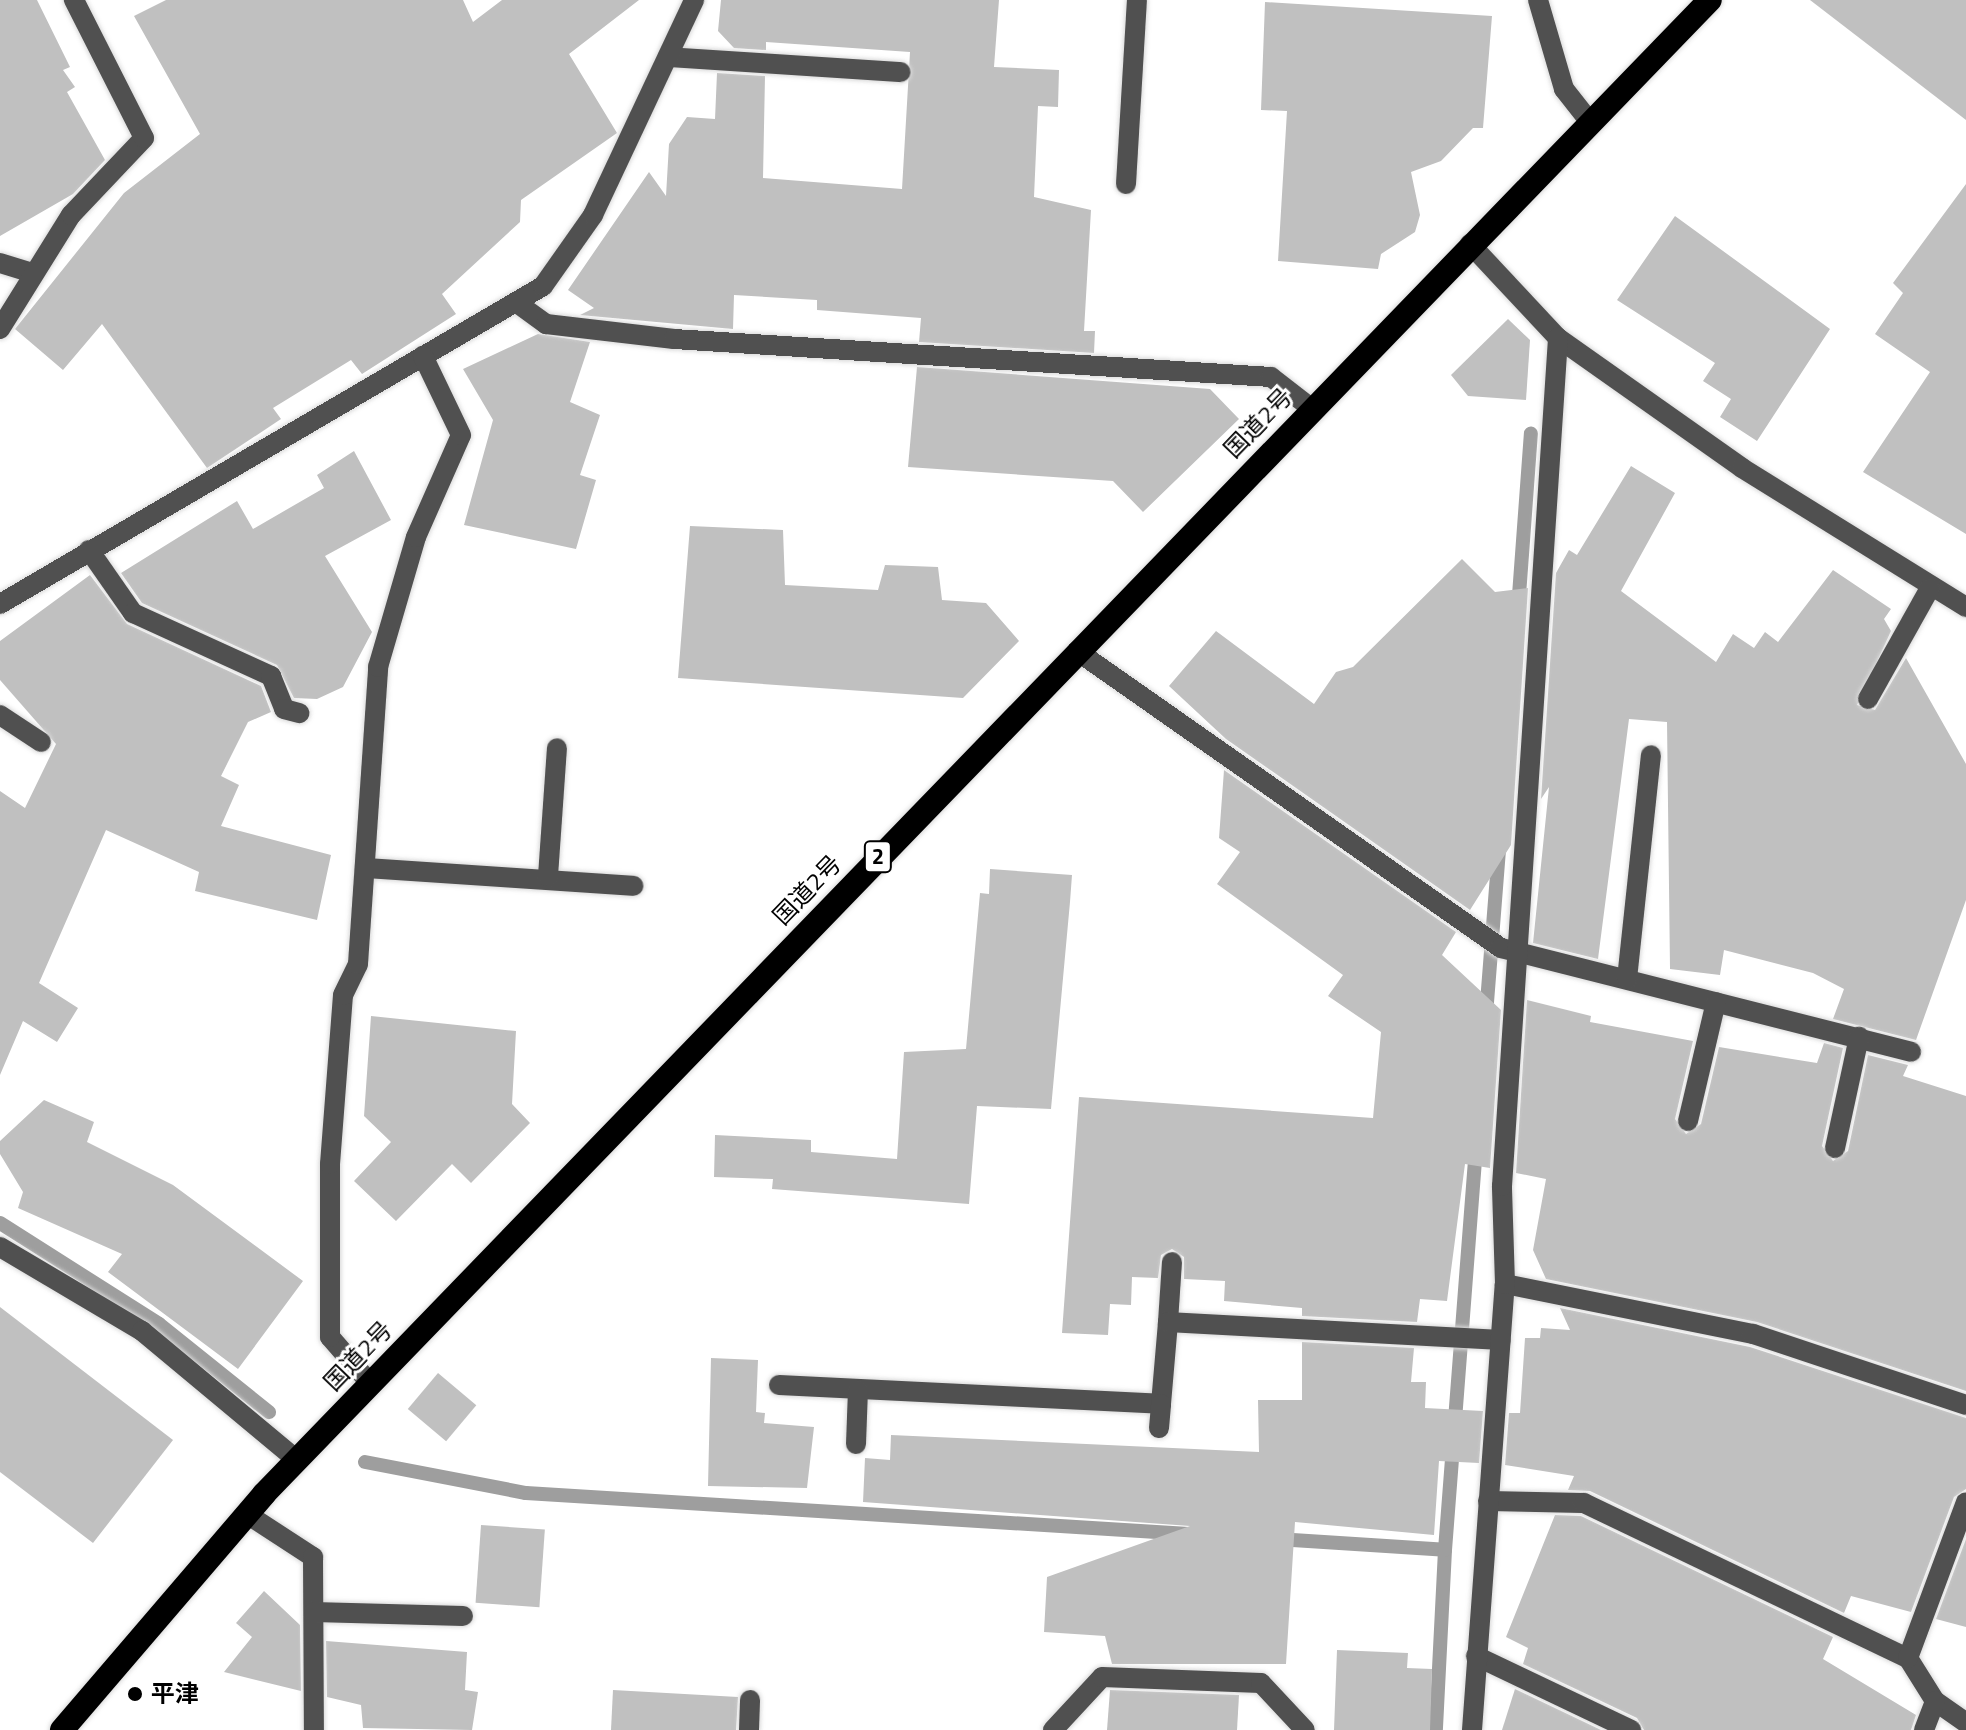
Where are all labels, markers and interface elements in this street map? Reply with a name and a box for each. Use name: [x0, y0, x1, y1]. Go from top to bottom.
street label: 国道2号: [1218, 382, 1298, 464]
road number: 2: [862, 839, 894, 875]
street label: 国道2号: [767, 849, 847, 931]
street label: 国道2号: [318, 1315, 398, 1397]
place label: 平津: [151, 1680, 199, 1708]
marker: 平津: [126, 1685, 144, 1703]

